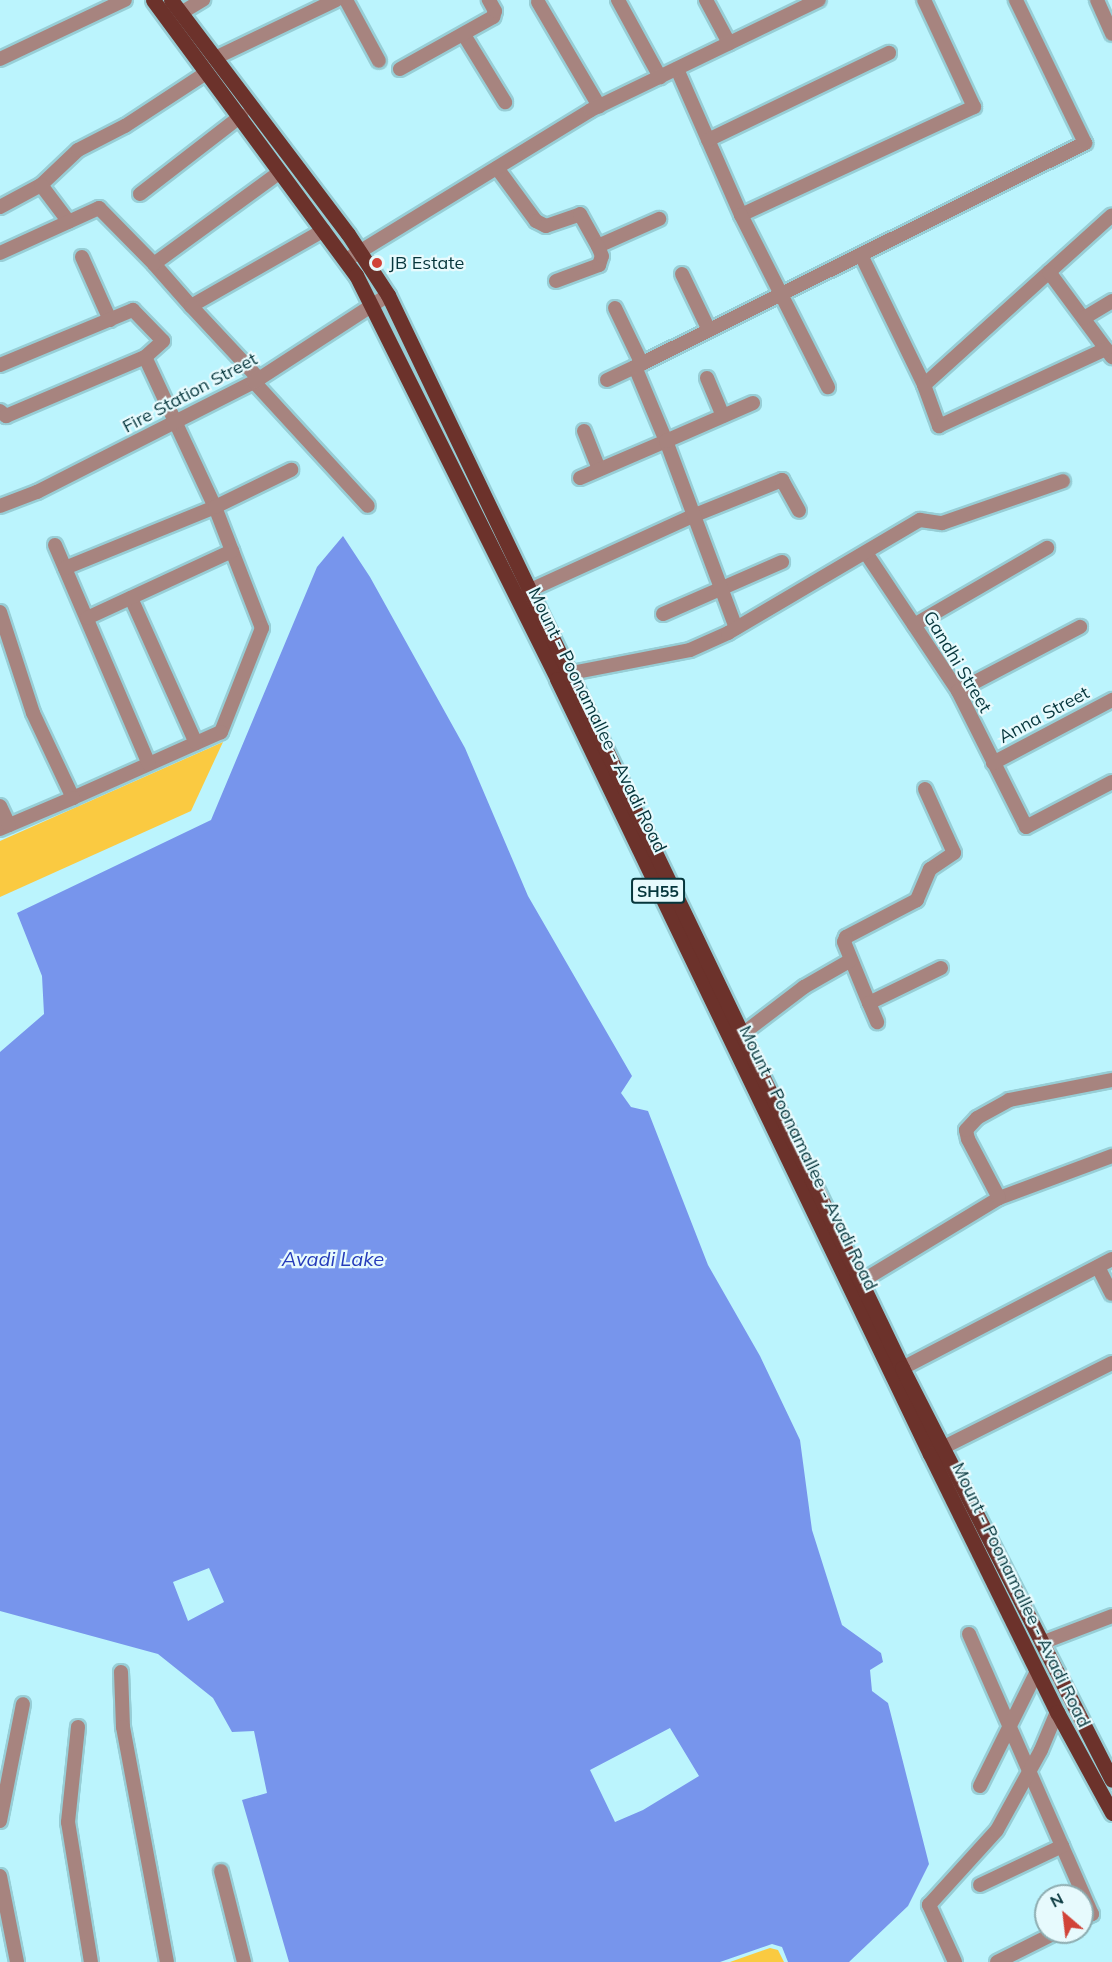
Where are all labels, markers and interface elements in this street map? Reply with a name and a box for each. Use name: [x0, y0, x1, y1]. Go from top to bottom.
place label: JB Estate: [389, 252, 464, 274]
marker: JB Estate: [370, 256, 384, 270]
street label: Fire Station Street: [119, 348, 261, 438]
street label: Mount - Poonamallee - Avadi Road: [523, 584, 671, 856]
street label: Gandhi Street: [918, 607, 996, 717]
street label: Anna Street: [995, 682, 1093, 748]
road number: SH55: [631, 878, 685, 904]
street label: Mount - Poonamallee - Avadi Road: [734, 1022, 882, 1294]
water label: Avadi Lake: [282, 1246, 384, 1270]
street label: Mount - Poonamallee - Avadi Road: [947, 1459, 1095, 1731]
north arrow: [1034, 1884, 1094, 1944]
text: N: [1046, 1888, 1067, 1912]

